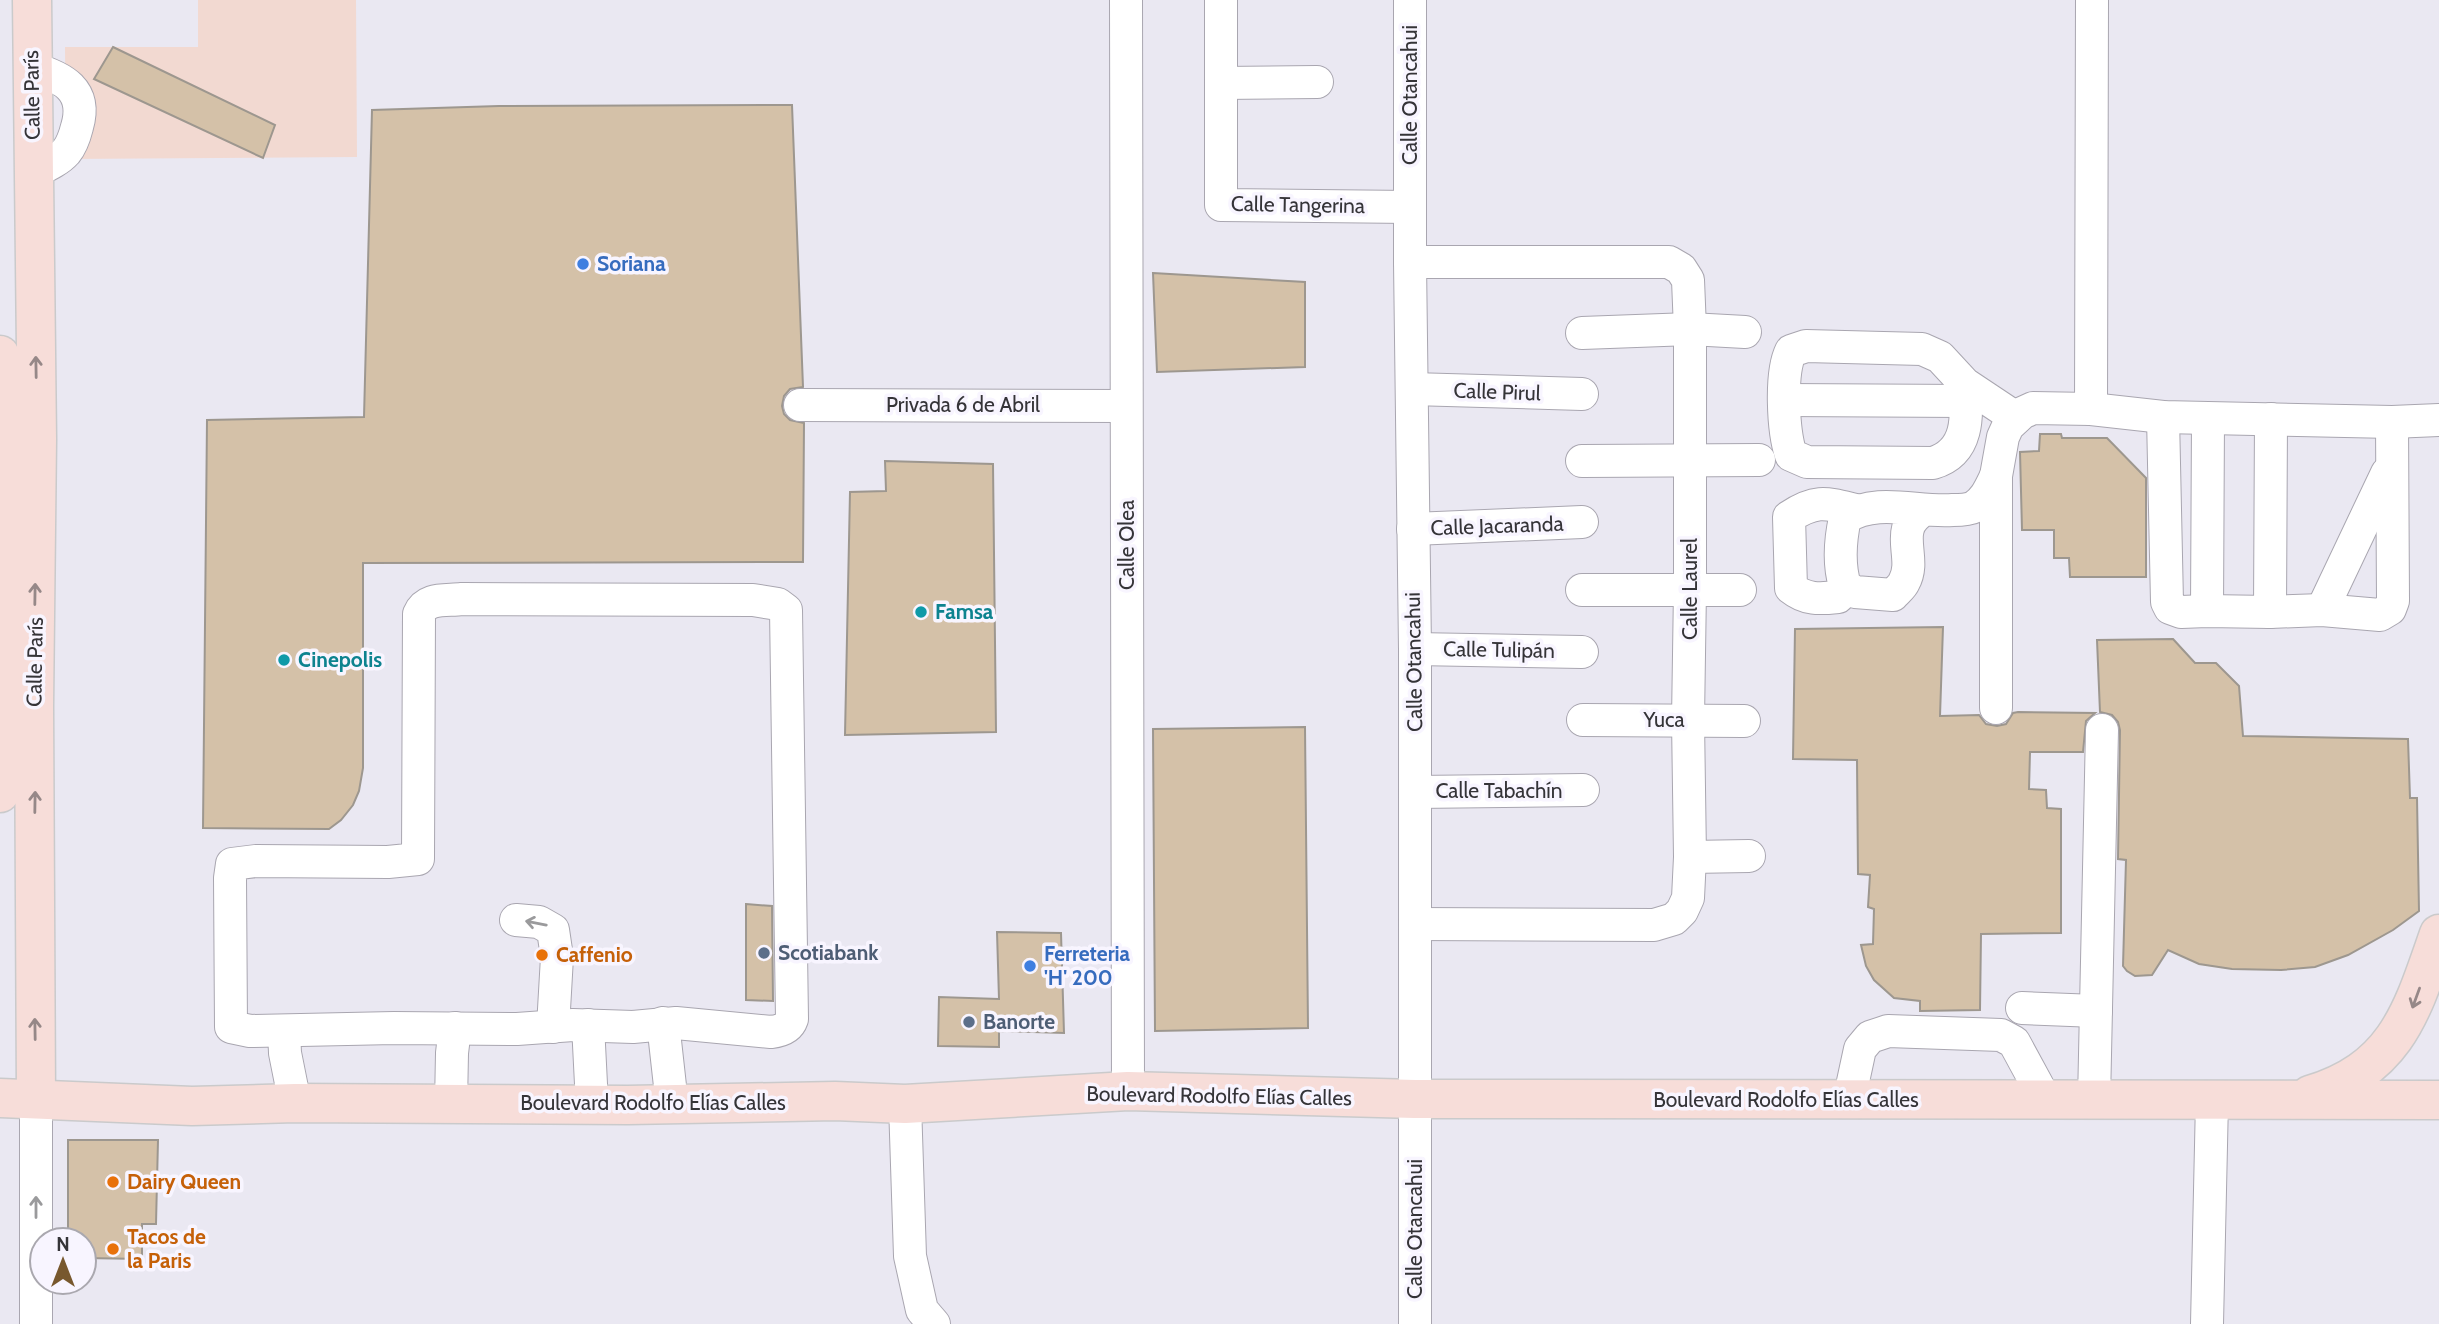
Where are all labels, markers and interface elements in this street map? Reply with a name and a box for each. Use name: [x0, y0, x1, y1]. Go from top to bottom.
street label: Calle Otancahui: [1397, 25, 1422, 165]
street label: Calle París: [18, 50, 45, 140]
street label: Calle Tangerina: [1231, 191, 1365, 218]
place label: Soriana: [597, 251, 666, 276]
marker: Soriana: [575, 256, 591, 272]
one-way arrow: [30, 355, 43, 378]
street label: Calle Pirul: [1453, 377, 1541, 406]
street label: Privada 6 de Abril: [886, 392, 1040, 417]
street label: Calle Olea: [1114, 500, 1139, 590]
street label: Calle Jacaranda: [1430, 511, 1564, 540]
street label: Calle Laurel: [1677, 538, 1702, 640]
one-way arrow: [28, 583, 42, 606]
street label: Calle Otancahui: [1400, 592, 1427, 732]
place label: Famsa: [935, 599, 994, 624]
marker: Famsa: [913, 604, 929, 620]
street label: Calle París: [21, 617, 48, 707]
street label: Calle Tulipán: [1443, 636, 1555, 663]
place label: Cinepolis: [298, 647, 382, 672]
marker: Cinepolis: [276, 652, 292, 668]
street label: Yuca: [1642, 707, 1685, 732]
street label: Calle Tabachín: [1435, 778, 1563, 803]
one-way arrow: [28, 791, 42, 814]
one-way arrow: [525, 916, 548, 929]
place label: Scotiabank: [778, 940, 879, 965]
place label: Ferreteria 'H' 200: [1044, 941, 1131, 990]
place label: Caffenio: [556, 942, 633, 967]
marker: Scotiabank: [756, 945, 772, 961]
marker: Caffenio: [534, 947, 550, 963]
marker: Ferreteria 'H' 200: [1022, 958, 1038, 974]
one-way arrow: [2408, 986, 2421, 1008]
place label: Banorte: [983, 1009, 1055, 1034]
marker: Banorte: [961, 1014, 977, 1030]
one-way arrow: [28, 1018, 42, 1041]
street label: Boulevard Rodolfo Elías Calles: [1086, 1081, 1352, 1110]
street label: Boulevard Rodolfo Elías Calles: [1653, 1087, 1919, 1112]
street label: Boulevard Rodolfo Elías Calles: [520, 1090, 786, 1115]
street label: Calle Otancahui: [1402, 1159, 1427, 1299]
place label: Dairy Queen: [127, 1169, 241, 1194]
marker: Dairy Queen: [105, 1174, 121, 1190]
one-way arrow: [29, 1196, 43, 1219]
place label: Tacos de la Paris: [127, 1224, 206, 1273]
north arrow: [28, 1226, 98, 1296]
text: N: [56, 1233, 70, 1256]
marker: Tacos de la Paris: [105, 1241, 121, 1257]

